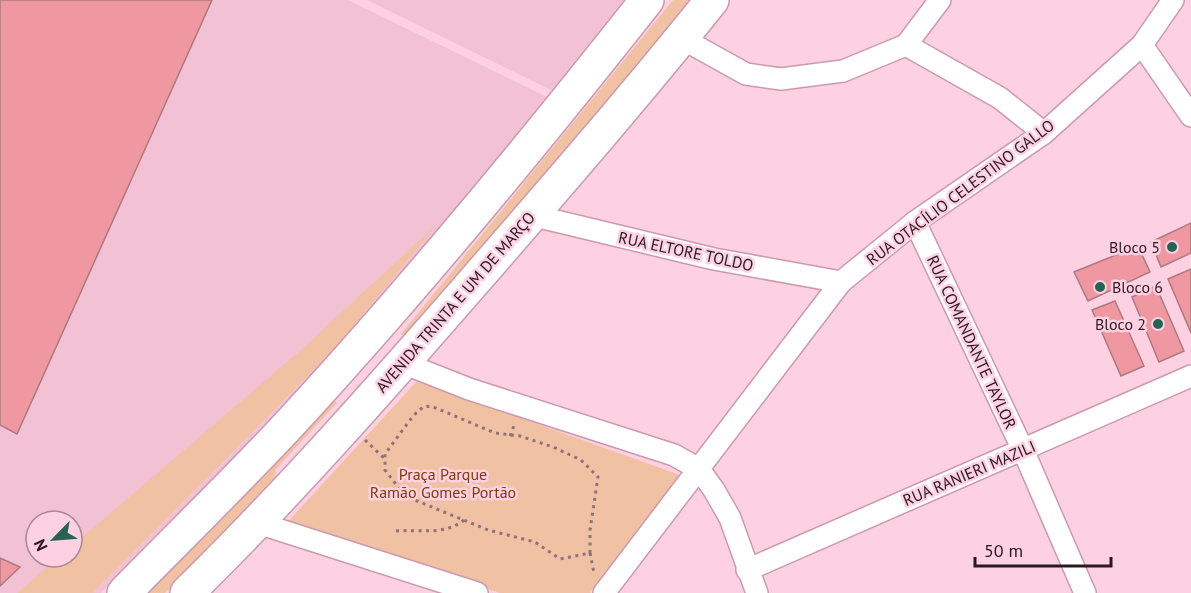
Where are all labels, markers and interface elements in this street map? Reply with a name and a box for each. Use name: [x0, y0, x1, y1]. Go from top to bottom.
street label: RUA OTACÍLIO CELESTINO GALLO: [862, 115, 1058, 269]
street label: AVENIDA TRINTA E UM DE MARÇO: [371, 208, 539, 396]
street label: RUA ELTORE TOLDO: [617, 227, 755, 275]
place label: Bloco 5: [1109, 237, 1160, 257]
marker: Bloco 5: [1165, 240, 1179, 254]
street label: RUA COMANDANTE TAYLOR: [923, 252, 1021, 432]
place label: Bloco 6: [1112, 277, 1163, 297]
marker: Bloco 6: [1093, 280, 1107, 294]
place label: Bloco 2: [1095, 314, 1146, 334]
marker: Bloco 2: [1151, 317, 1165, 331]
street label: RUA RANIERI MAZILI: [900, 436, 1038, 510]
park label: Praça Parque Ramão Gomes Portão: [370, 464, 516, 502]
north arrow: [24, 509, 84, 569]
scale bar: [975, 530, 1112, 568]
text: N: [29, 536, 52, 554]
text: 50 m: [984, 539, 1023, 562]

